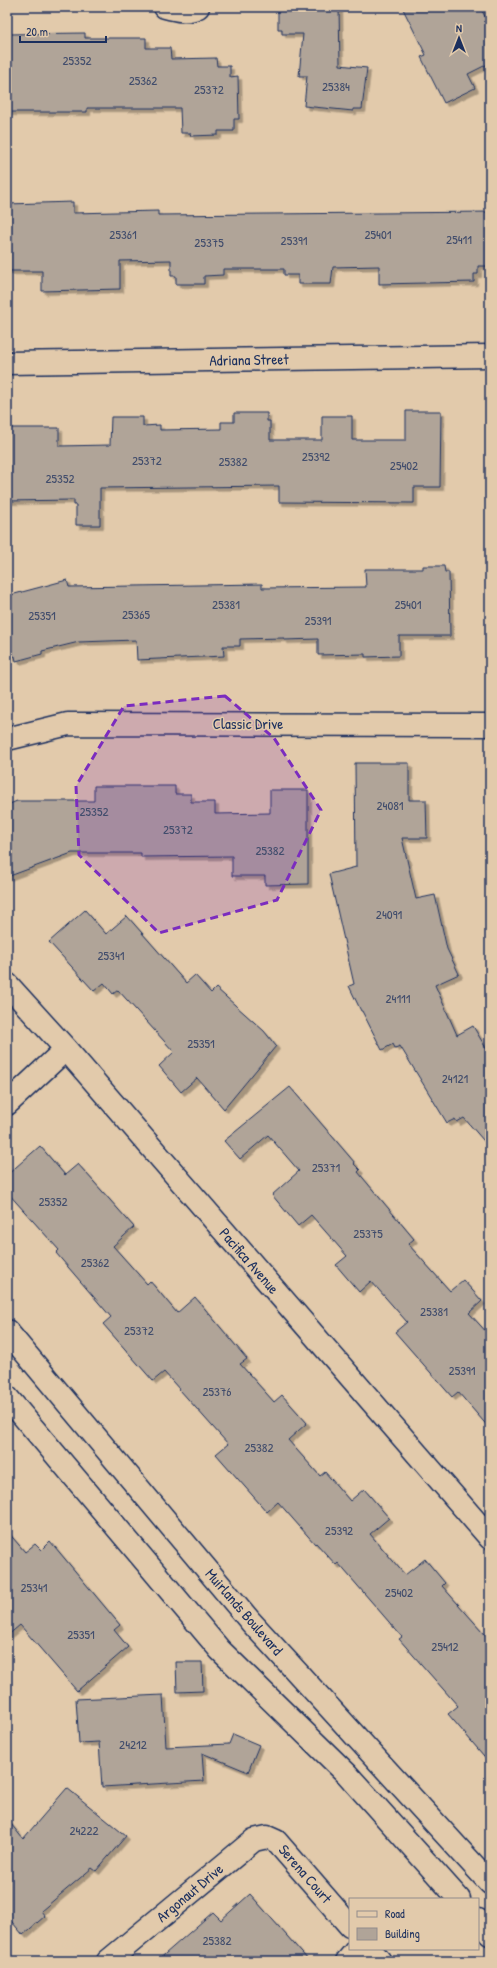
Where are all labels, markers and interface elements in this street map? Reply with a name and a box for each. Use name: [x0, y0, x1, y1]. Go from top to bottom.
scale bar: [20, 18, 106, 44]
north arrow: [439, 18, 479, 58]
text: N: [456, 21, 462, 35]
text: 20 m: [26, 23, 48, 40]
house number: 25352: [63, 51, 92, 69]
house number: 25362: [129, 71, 157, 89]
house number: 25384: [322, 77, 350, 95]
house number: 25372: [194, 80, 224, 98]
house number: 25361: [109, 225, 137, 243]
house number: 25401: [364, 225, 392, 243]
house number: 25411: [446, 230, 472, 248]
house number: 25391: [281, 231, 308, 249]
house number: 25375: [194, 233, 224, 251]
street label: Adriana Street: [209, 348, 290, 371]
house number: 25392: [302, 447, 330, 465]
house number: 25372: [132, 451, 162, 469]
house number: 25382: [218, 452, 248, 470]
house number: 25402: [390, 456, 418, 474]
house number: 25352: [46, 469, 75, 487]
house number: 25381: [212, 595, 240, 613]
house number: 25401: [394, 595, 422, 613]
house number: 25365: [122, 605, 151, 623]
house number: 25351: [28, 606, 56, 624]
house number: 25391: [305, 611, 332, 629]
street label: Classic Drive: [213, 713, 283, 734]
house number: 24081: [376, 796, 404, 814]
house number: 25352: [80, 802, 109, 820]
house number: 25372: [163, 820, 193, 838]
house number: 25382: [255, 841, 285, 859]
house number: 24091: [376, 905, 402, 923]
house number: 25341: [97, 946, 125, 964]
house number: 24111: [385, 989, 411, 1007]
house number: 25351: [187, 1034, 215, 1052]
house number: 24121: [442, 1069, 469, 1087]
house number: 25371: [312, 1158, 341, 1176]
house number: 25352: [39, 1192, 68, 1210]
street label: Pacifica Avenue: [215, 1223, 284, 1298]
house number: 25375: [353, 1224, 383, 1242]
house number: 25362: [81, 1253, 109, 1271]
house number: 25381: [420, 1302, 448, 1320]
house number: 25372: [124, 1321, 154, 1339]
house number: 25391: [449, 1361, 476, 1379]
house number: 25376: [202, 1382, 232, 1400]
house number: 25382: [244, 1438, 274, 1456]
house number: 25392: [325, 1521, 353, 1539]
street label: Muirlands Boulevard: [201, 1564, 288, 1660]
house number: 25341: [20, 1578, 48, 1596]
house number: 25402: [385, 1583, 413, 1601]
house number: 25351: [67, 1625, 95, 1643]
house number: 25412: [431, 1637, 459, 1655]
house number: 24212: [119, 1735, 147, 1753]
house number: 24222: [69, 1821, 99, 1839]
street label: Serena Court: [274, 1840, 337, 1908]
street label: Argonaut Drive: [152, 1858, 228, 1927]
legend: [349, 1898, 479, 1950]
text: Road: [385, 1905, 405, 1922]
text: Building: [385, 1925, 420, 1942]
house number: 25382: [202, 1931, 232, 1949]

